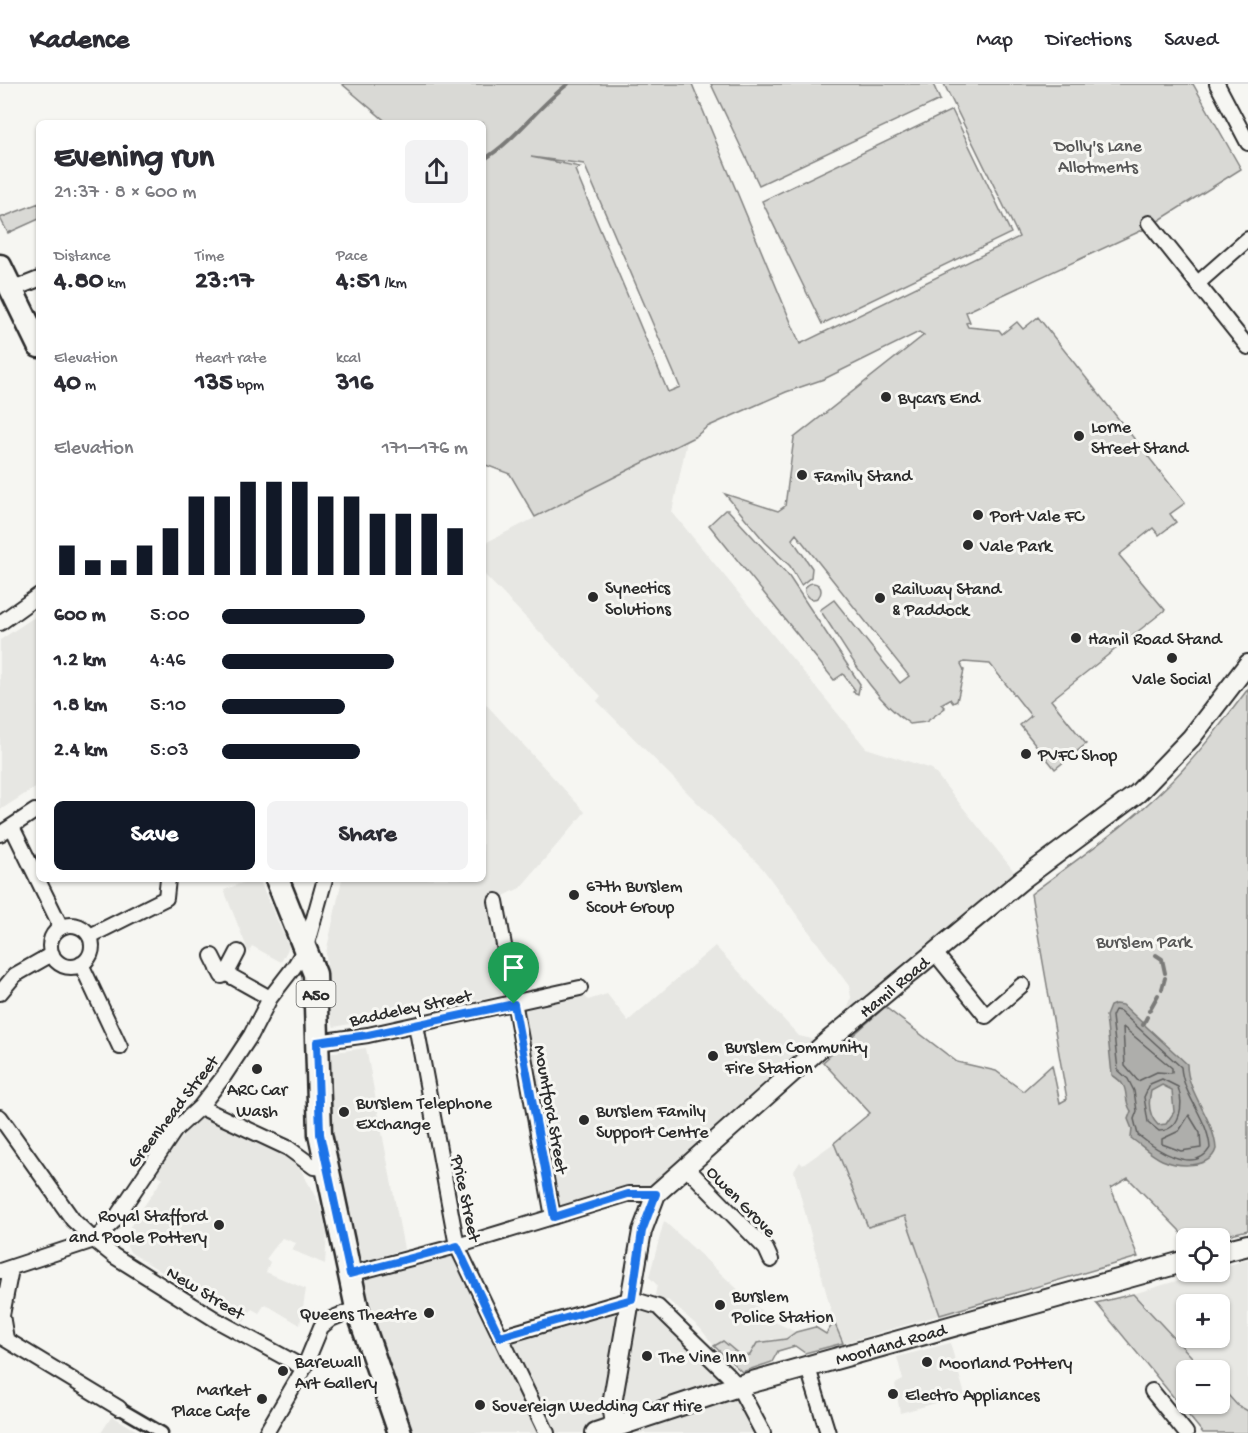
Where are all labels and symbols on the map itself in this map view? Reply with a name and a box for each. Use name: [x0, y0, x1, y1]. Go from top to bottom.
park label: Dolly's Lane Allotments: [1053, 137, 1143, 179]
place label: Bycars End: [897, 389, 981, 410]
marker: Bycars End: [879, 390, 893, 404]
place label: Lorne Street Stand: [1091, 418, 1190, 460]
marker: Lorne Street Stand: [1072, 429, 1086, 443]
place label: Family Stand: [813, 467, 913, 488]
marker: Family Stand: [795, 468, 809, 482]
place label: Port Vale FC: [989, 507, 1085, 528]
marker: Port Vale FC: [971, 508, 985, 522]
place label: Vale Park: [979, 537, 1054, 558]
marker: Vale Park: [961, 538, 975, 552]
place label: Synectics Solutions: [605, 579, 672, 621]
place label: Railway Stand & Paddock: [892, 580, 1003, 622]
marker: Synectics Solutions: [586, 590, 600, 604]
marker: Railway Stand & Paddock: [873, 591, 887, 605]
place label: Hamil Road Stand: [1088, 630, 1223, 651]
marker: Hamil Road Stand: [1069, 631, 1083, 645]
marker: Vale Social: [1165, 651, 1179, 665]
place label: Vale Social: [1131, 670, 1212, 691]
place label: PVFC Shop: [1037, 746, 1118, 767]
marker: PVFC Shop: [1019, 747, 1033, 761]
place label: 67th Burslem Scout Group: [586, 877, 683, 919]
marker: 67th Burslem Scout Group: [567, 888, 581, 902]
park label: Burslem Park: [1095, 933, 1194, 954]
pin: [488, 942, 539, 1004]
street label: Hamil Road: [856, 952, 936, 1023]
road number: A50: [296, 981, 336, 1007]
street label: Baddeley Street: [347, 986, 475, 1033]
place label: Burslem Community Fire Station: [724, 1038, 868, 1080]
street label: Mountford Street: [528, 1043, 571, 1177]
marker: Burslem Community Fire Station: [706, 1049, 720, 1063]
street label: Greenhead Street: [124, 1051, 225, 1173]
marker: ARC Car Wash: [250, 1062, 264, 1076]
place label: ARC Car Wash: [227, 1081, 289, 1123]
place label: Burslem Telephone Exchange: [355, 1094, 493, 1136]
place label: Burslem Family Support Centre: [595, 1102, 709, 1144]
marker: Burslem Telephone Exchange: [337, 1105, 351, 1119]
marker: Burslem Family Support Centre: [577, 1113, 591, 1127]
street label: Price Street: [445, 1152, 484, 1245]
street label: Owen Grove: [701, 1163, 780, 1243]
place label: Royal Stafford and Poole Pottery: [69, 1207, 208, 1249]
marker: Royal Stafford and Poole Pottery: [212, 1218, 226, 1232]
street label: New Street: [162, 1263, 249, 1326]
place label: Burslem Police Station: [731, 1287, 834, 1329]
marker: Burslem Police Station: [713, 1298, 727, 1312]
place label: Queens Theatre: [300, 1305, 418, 1326]
marker: Queens Theatre: [422, 1306, 436, 1320]
street label: Moorland Road: [833, 1320, 951, 1371]
place label: The Vine Inn: [658, 1348, 747, 1369]
marker: The Vine Inn: [640, 1349, 654, 1363]
place label: Barewall Art Gallery: [294, 1353, 378, 1395]
place label: Moorland Pottery: [939, 1354, 1072, 1375]
marker: Moorland Pottery: [920, 1355, 934, 1369]
marker: Barewall Art Gallery: [276, 1364, 290, 1378]
place label: Market Place Cafe: [171, 1381, 252, 1423]
place label: Electro Appliances: [905, 1386, 1041, 1407]
marker: Electro Appliances: [886, 1387, 900, 1401]
marker: Market Place Cafe: [255, 1392, 269, 1406]
place label: Sovereign Wedding Car Hire: [492, 1397, 703, 1418]
marker: Sovereign Wedding Car Hire: [473, 1398, 487, 1412]

